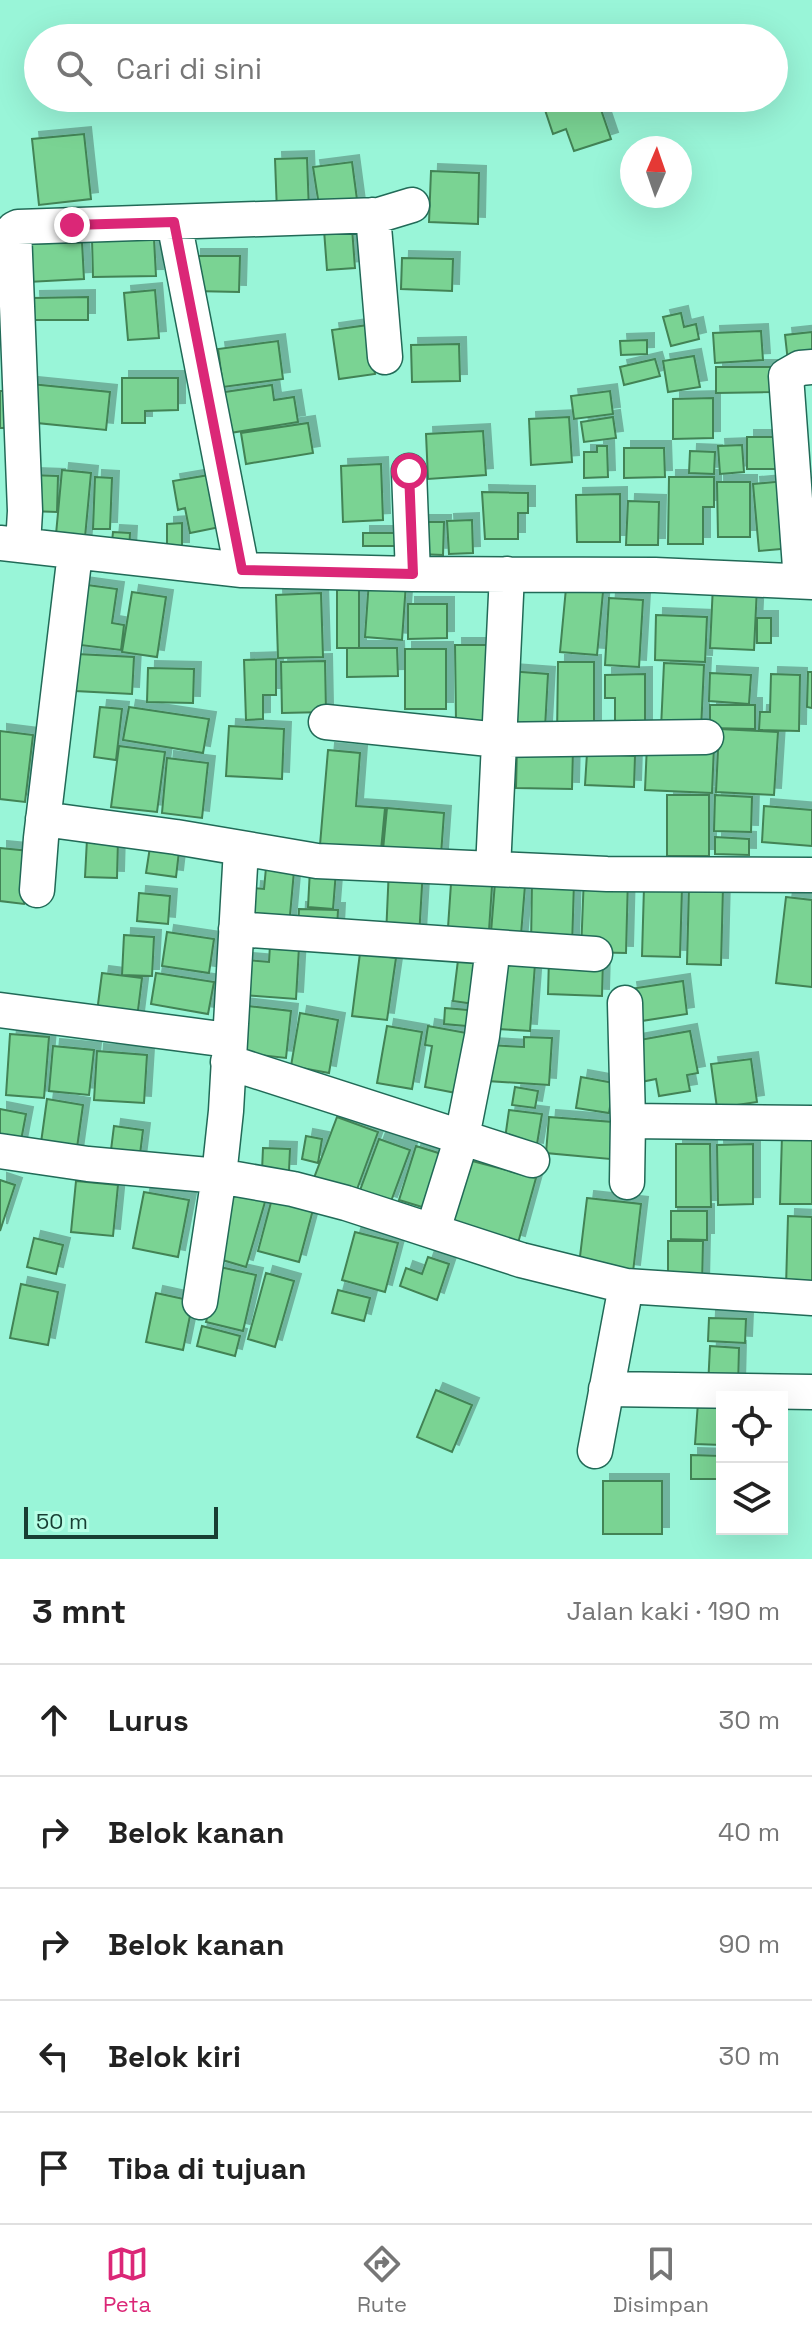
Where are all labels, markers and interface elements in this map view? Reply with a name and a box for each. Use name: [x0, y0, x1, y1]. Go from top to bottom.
search box: [24, 24, 788, 112]
icon: search: [52, 46, 96, 90]
text: Cari di sini: [116, 49, 262, 88]
north arrow: [620, 136, 692, 208]
route end: [54, 207, 90, 243]
route start: [391, 453, 427, 489]
map controls: [716, 1391, 788, 1535]
button: locate: [716, 1391, 788, 1463]
button: layers: [716, 1463, 788, 1535]
scale bar: [24, 1503, 218, 1539]
text: 50 m: [36, 1507, 88, 1535]
text: 3 mnt: [32, 1590, 126, 1633]
text: Jalan kaki · 190 m: [567, 1594, 780, 1628]
icon: ahead: [32, 1698, 76, 1742]
text: Lurus: [108, 1701, 189, 1740]
text: 30 m: [719, 1703, 780, 1737]
icon: right: [32, 1810, 76, 1854]
text: Belok kanan: [108, 1813, 284, 1852]
text: 40 m: [718, 1815, 780, 1849]
icon: right: [32, 1922, 76, 1966]
text: Belok kanan: [108, 1925, 284, 1964]
text: 90 m: [718, 1927, 780, 1961]
icon: left: [32, 2034, 76, 2078]
text: Belok kiri: [108, 2037, 241, 2076]
text: 30 m: [719, 2039, 780, 2073]
icon: arrive: [32, 2146, 76, 2190]
text: Tiba di tujuan: [108, 2149, 307, 2188]
tab: Peta: [103, 2242, 151, 2318]
tab: Rute: [357, 2242, 407, 2318]
tab: Disimpan: [613, 2242, 709, 2318]

